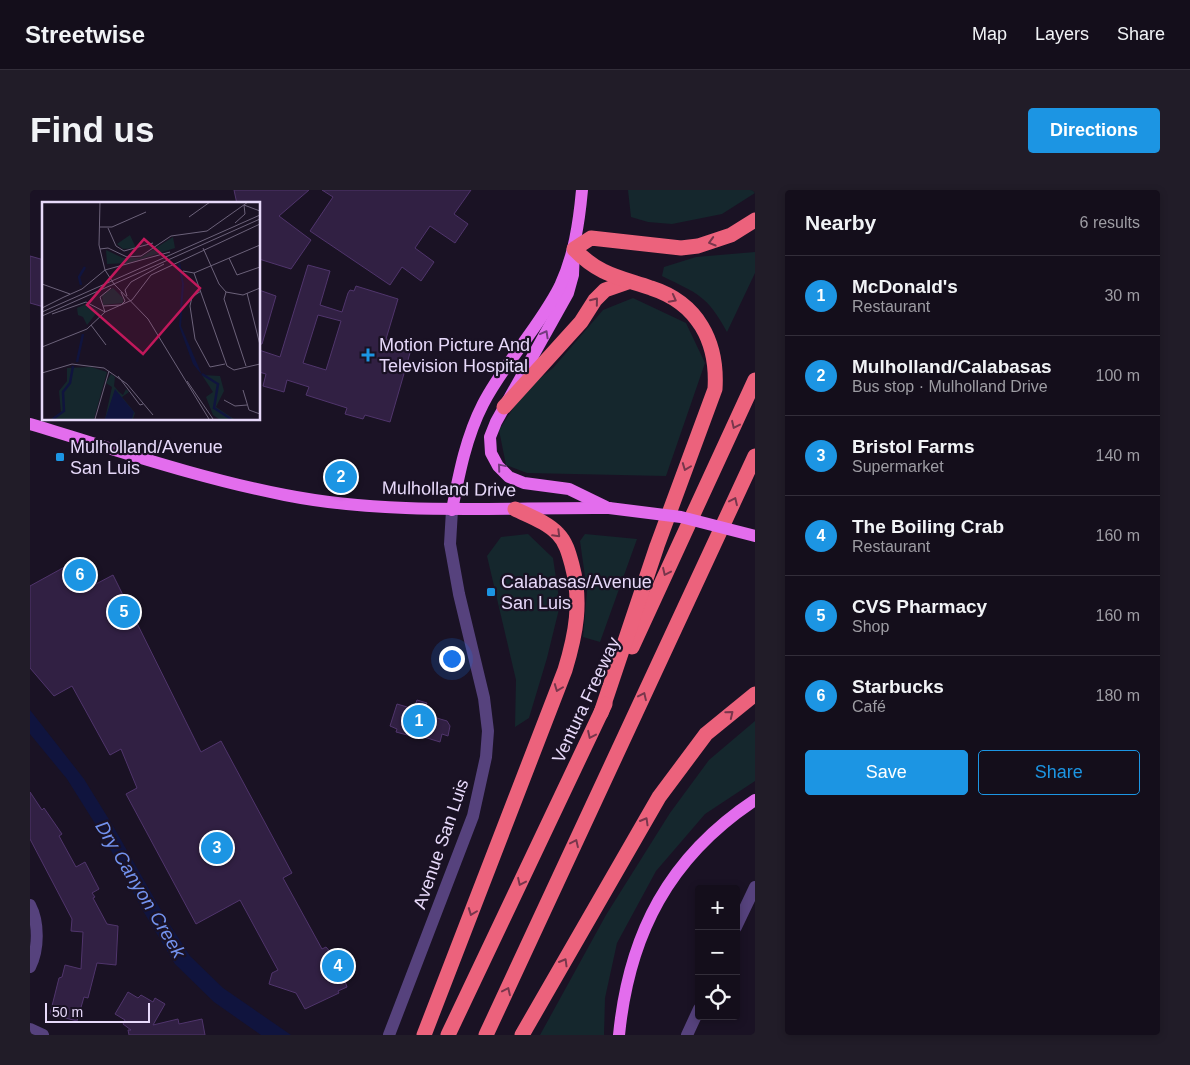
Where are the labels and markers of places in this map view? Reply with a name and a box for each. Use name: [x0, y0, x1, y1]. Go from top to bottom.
place label: Motion Picture And Television Hospital: [379, 335, 530, 376]
marker: Motion Picture And Television Hospital: [361, 348, 375, 362]
place label: Mulholland/Avenue San Luis: [70, 437, 223, 478]
marker: Mulholland/Avenue San Luis: [54, 451, 66, 463]
pin: 2: [325, 458, 357, 496]
pin: 6: [64, 556, 96, 594]
place label: Calabasas/Avenue San Luis: [501, 572, 652, 613]
marker: Calabasas/Avenue San Luis: [485, 586, 497, 598]
pin: 5: [108, 593, 140, 631]
pin: 1: [403, 702, 435, 740]
pin: 3: [201, 829, 233, 867]
pin: 4: [322, 947, 354, 985]

